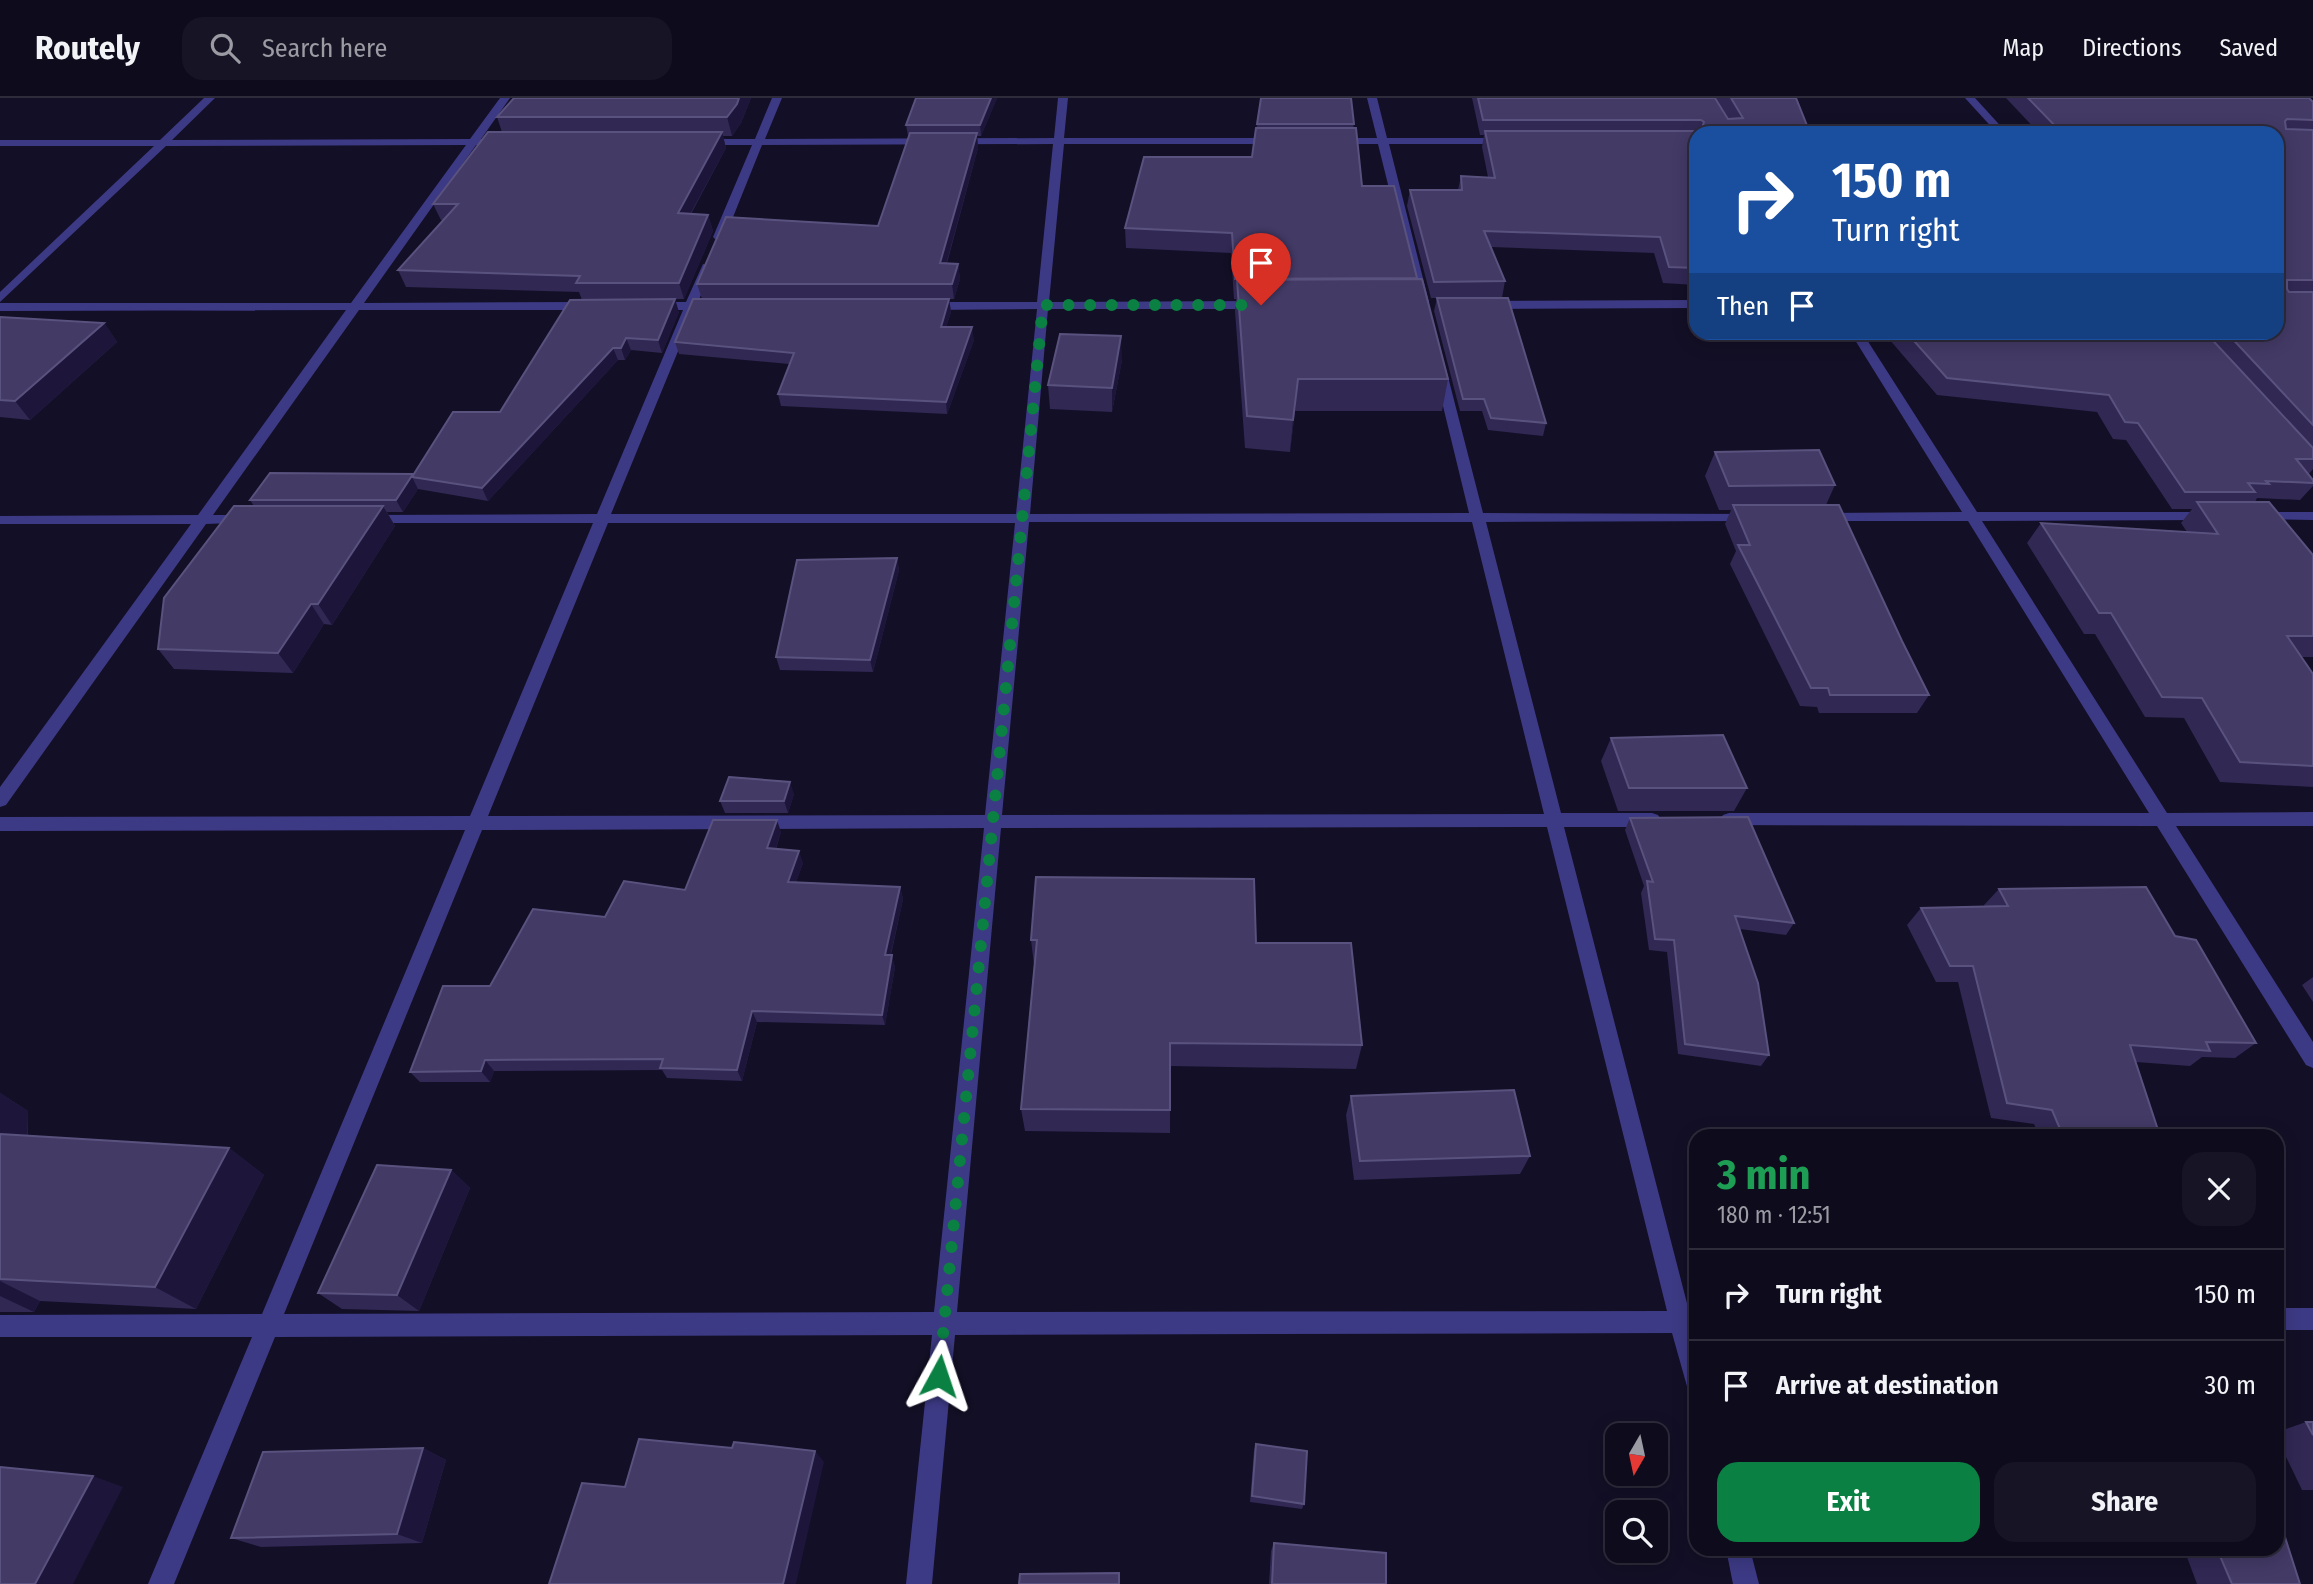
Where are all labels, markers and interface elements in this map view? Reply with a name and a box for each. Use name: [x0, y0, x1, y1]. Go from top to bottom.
search box: [182, 17, 672, 80]
text: Routely: [35, 28, 140, 68]
icon: search: [206, 29, 244, 67]
text: Search here: [262, 33, 387, 64]
text: Map: [2003, 34, 2044, 62]
text: Directions: [2082, 34, 2181, 62]
text: Saved: [2219, 34, 2278, 62]
text: 150 m: [1832, 151, 1951, 210]
icon: right: [1717, 154, 1808, 245]
text: Turn right: [1832, 211, 1959, 249]
pin: [1231, 233, 1291, 305]
icon: arrive: [1242, 244, 1280, 282]
icon: arrive: [1783, 287, 1821, 325]
text: Then: [1717, 291, 1769, 322]
text: 3 min: [1717, 1150, 1811, 1200]
button: close: [2182, 1152, 2256, 1226]
text: 180 m · 12:51: [1717, 1201, 1831, 1229]
icon: right: [1717, 1276, 1755, 1314]
text: Turn right: [1776, 1279, 1882, 1310]
text: 150 m: [2194, 1279, 2256, 1310]
position arrow: [902, 1339, 976, 1413]
icon: arrive: [1717, 1367, 1755, 1405]
text: Arrive at destination: [1776, 1370, 1999, 1401]
text: 30 m: [2205, 1370, 2256, 1401]
north arrow: [1605, 1423, 1668, 1486]
map controls: [1605, 1423, 1668, 1563]
button: Exit: [1717, 1462, 1980, 1542]
button: Share: [1994, 1462, 2256, 1542]
button: search: [1605, 1500, 1668, 1563]

